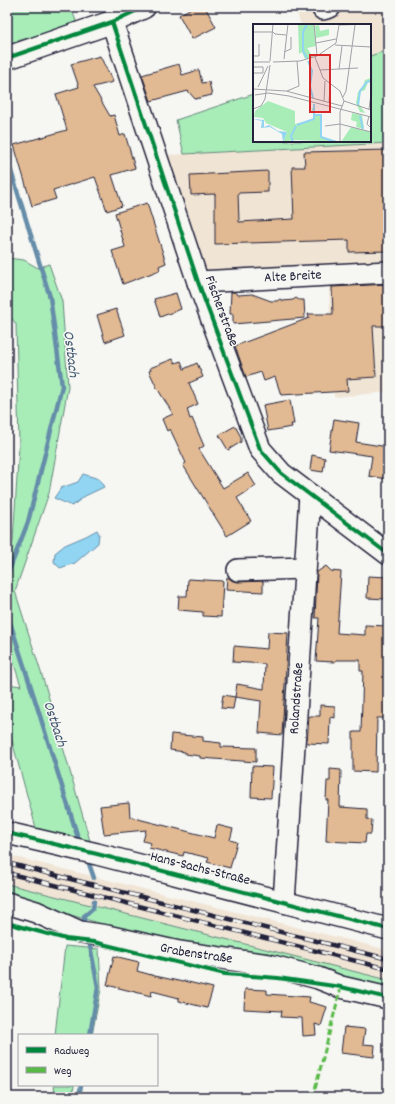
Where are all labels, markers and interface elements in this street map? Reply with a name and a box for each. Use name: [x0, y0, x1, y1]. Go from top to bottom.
inset map: [253, 24, 371, 142]
street label: Alte Breite: [264, 266, 322, 289]
street label: Fischerstraße: [199, 273, 243, 349]
water label: Ostbach: [56, 329, 84, 380]
street label: Rolandstraße: [285, 662, 309, 735]
water label: Ostbach: [36, 698, 72, 751]
street label: Hans-Sachs-Straße: [148, 847, 252, 891]
street label: Grabenstraße: [158, 938, 234, 970]
legend: [18, 1034, 158, 1086]
text: Radweg: [54, 1043, 89, 1060]
text: Weg: [54, 1063, 71, 1080]

